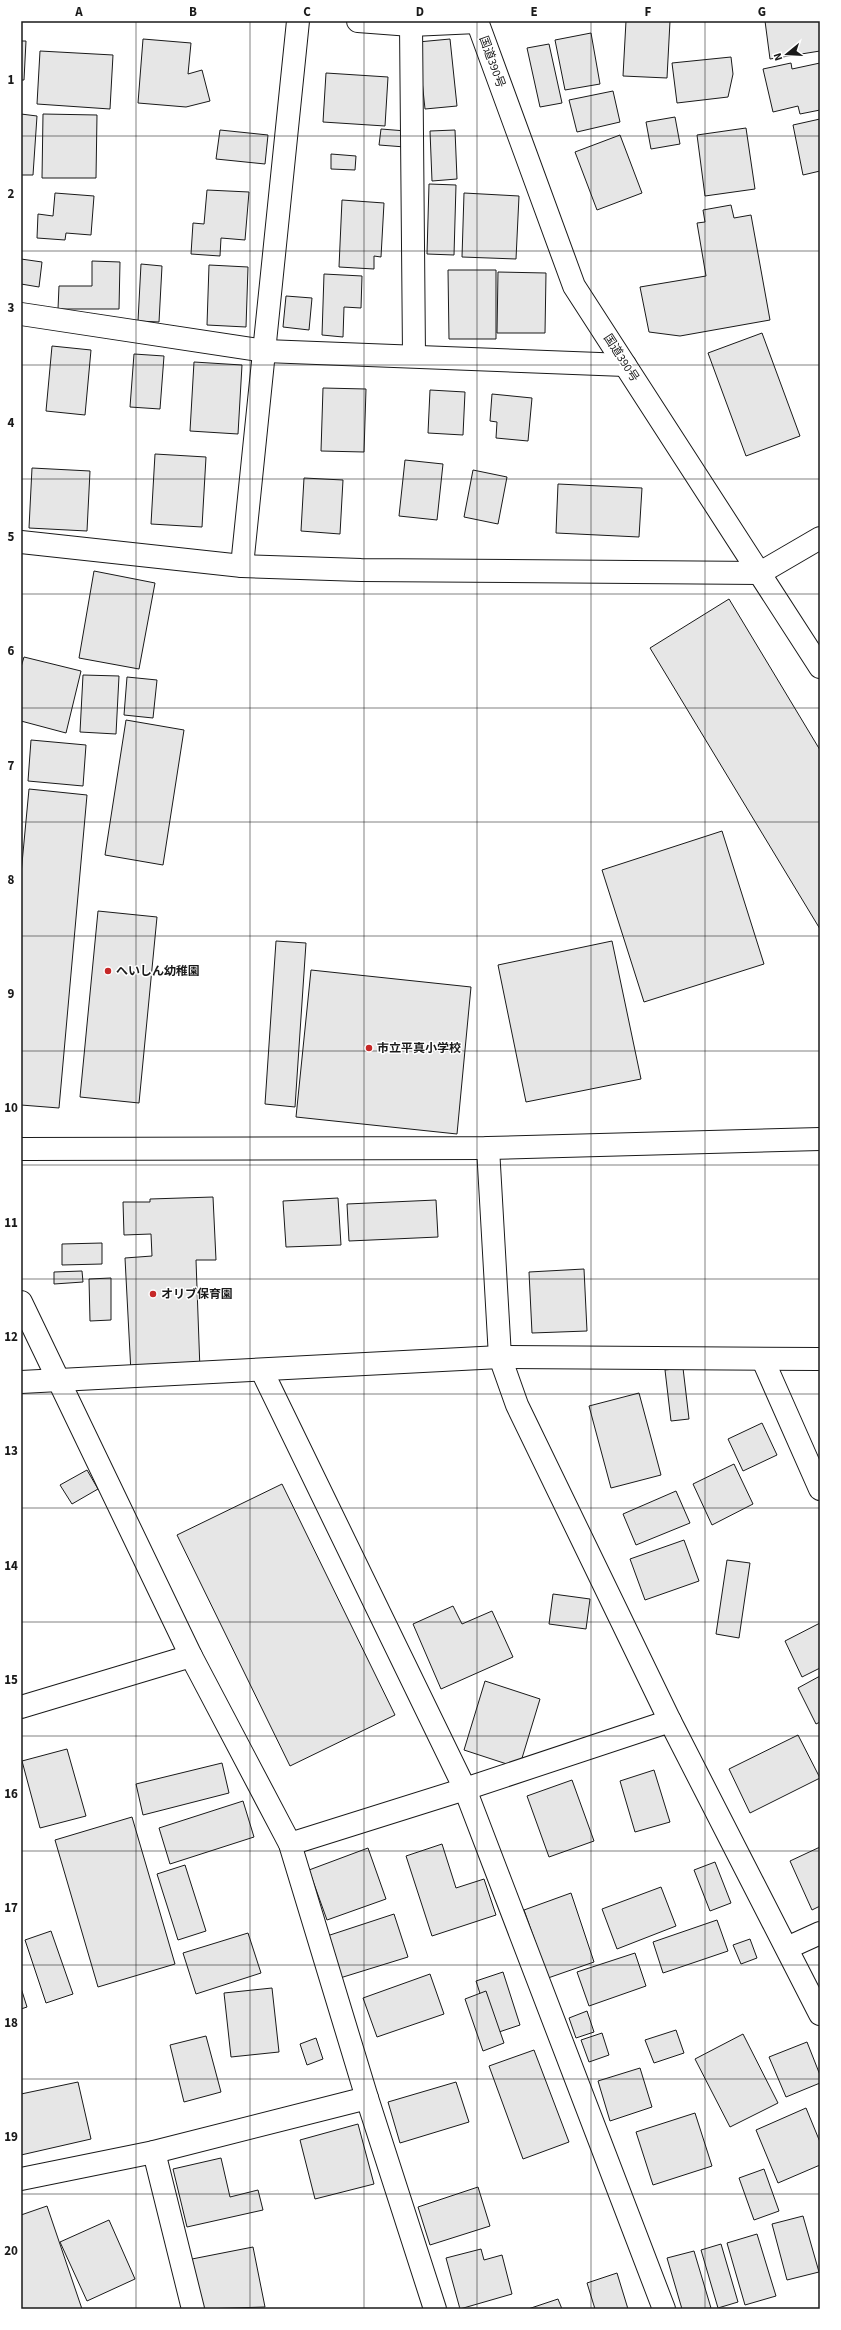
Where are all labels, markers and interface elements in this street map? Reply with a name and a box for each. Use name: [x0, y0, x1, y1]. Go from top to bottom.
text: A: [74, 3, 83, 21]
text: B: [189, 3, 197, 21]
text: C: [303, 3, 311, 21]
text: D: [416, 3, 424, 21]
text: E: [530, 3, 538, 21]
text: F: [645, 3, 652, 21]
text: G: [758, 3, 766, 21]
street label: 国道390号: [475, 34, 509, 90]
north arrow: [767, 34, 807, 74]
text: N: [770, 51, 786, 63]
text: 1: [8, 71, 15, 89]
text: 2: [8, 185, 15, 203]
text: 3: [8, 299, 15, 317]
street label: 国道390号: [599, 331, 643, 385]
text: 4: [8, 414, 15, 432]
text: 5: [8, 528, 15, 546]
text: 6: [8, 642, 15, 660]
text: 7: [8, 757, 15, 775]
text: 8: [8, 871, 15, 889]
place label: へいしん幼稚園: [116, 963, 200, 980]
marker: へいしん幼稚園: [103, 966, 113, 976]
text: 9: [8, 985, 15, 1003]
place label: 市立平真小学校: [377, 1040, 461, 1057]
marker: 市立平真小学校: [364, 1043, 374, 1053]
text: 10: [4, 1099, 18, 1117]
text: 11: [4, 1214, 18, 1232]
place label: オリブ保育園: [161, 1286, 233, 1303]
marker: オリブ保育園: [148, 1289, 158, 1299]
text: 12: [4, 1328, 18, 1346]
text: 13: [4, 1442, 18, 1460]
text: 14: [4, 1557, 18, 1575]
text: 15: [4, 1671, 18, 1689]
text: 16: [4, 1785, 18, 1803]
text: 17: [4, 1899, 18, 1917]
text: 18: [4, 2014, 18, 2032]
text: 19: [4, 2128, 18, 2146]
text: 20: [4, 2242, 18, 2260]

